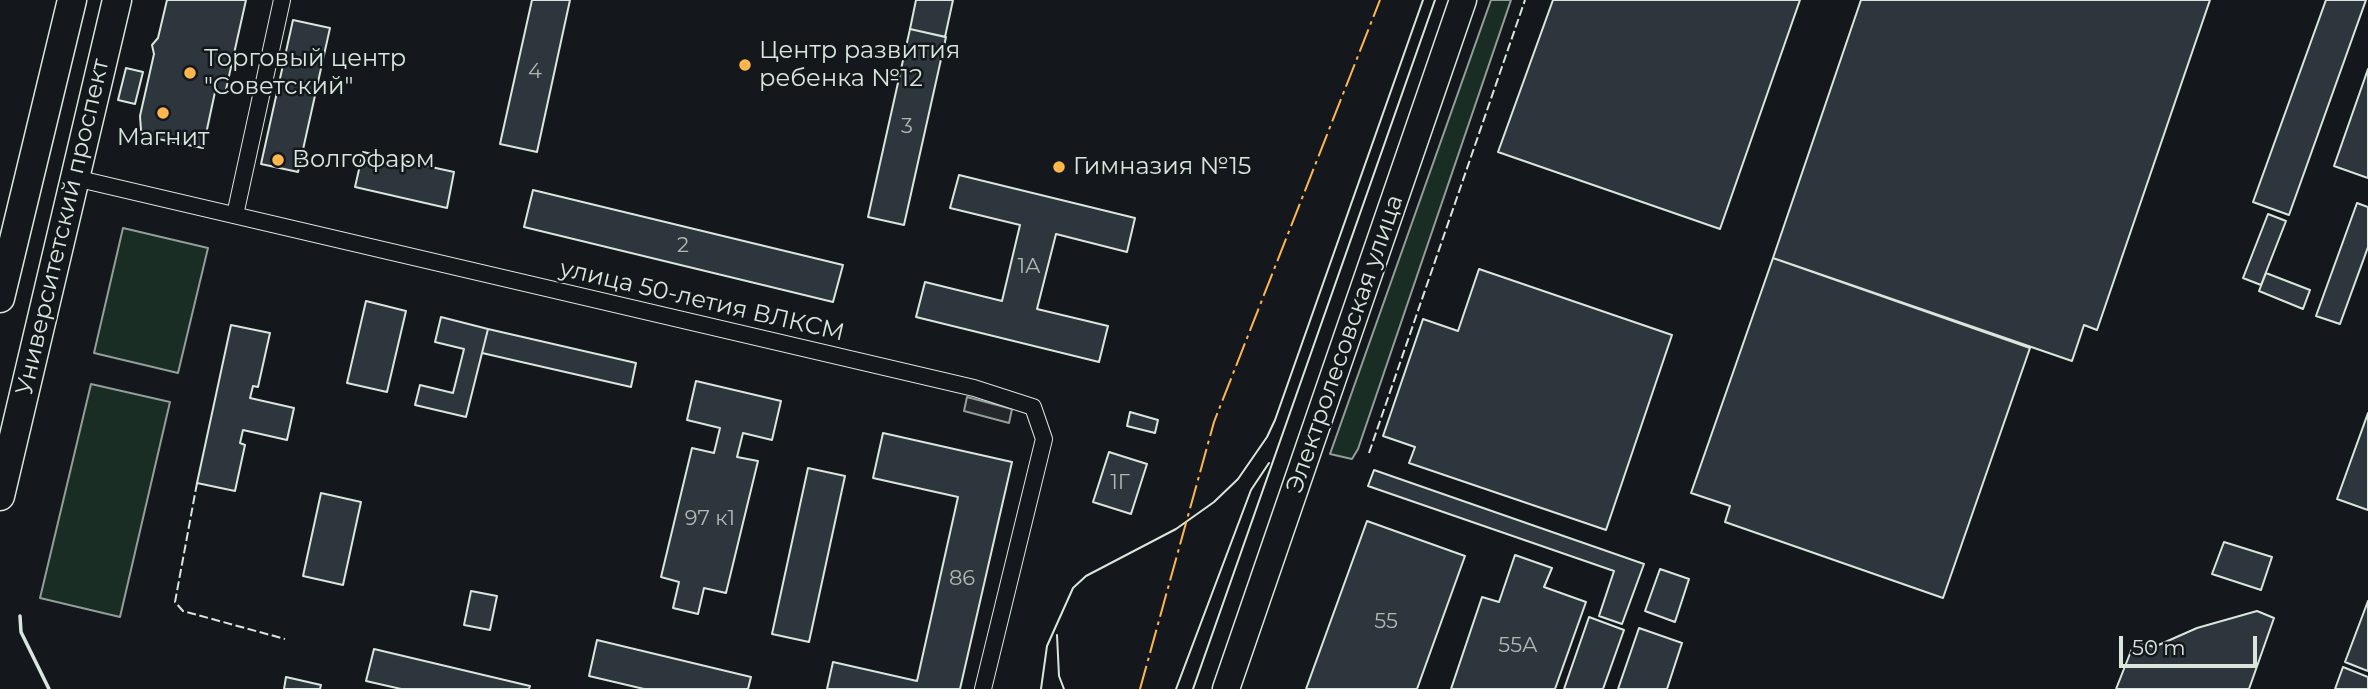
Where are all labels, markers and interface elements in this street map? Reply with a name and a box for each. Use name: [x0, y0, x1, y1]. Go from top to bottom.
place label: Центр развития ребенка №12: [759, 37, 960, 93]
place label: Торговый центр "Советский": [204, 45, 406, 101]
street label: Университетский проспект: [10, 56, 116, 398]
marker: Центр развития ребенка №12: [737, 57, 753, 73]
house number: 4: [528, 59, 542, 85]
marker: Торговый центр "Советский": [182, 65, 198, 81]
marker: Магнит: [155, 105, 171, 121]
house number: 3: [901, 114, 913, 140]
place label: Магнит: [117, 124, 209, 152]
place label: Волгофарм: [292, 146, 435, 174]
marker: Волгофарм: [270, 152, 286, 168]
place label: Гимназия №15: [1073, 153, 1251, 181]
marker: Гимназия №15: [1051, 159, 1067, 175]
street label: Электролесовская улица: [1280, 191, 1410, 497]
house number: 2: [677, 233, 689, 259]
street label: улица 50-летия ВЛКСМ: [557, 254, 847, 348]
house number: 1А: [1017, 254, 1041, 280]
house number: 1Г: [1110, 470, 1130, 496]
house number: 97 к1: [685, 506, 735, 532]
house number: 86: [949, 566, 975, 592]
house number: 55: [1374, 609, 1398, 635]
scale bar: [2123, 622, 2261, 666]
house number: 55А: [1498, 633, 1538, 659]
text: 50 m: [2132, 635, 2186, 660]

